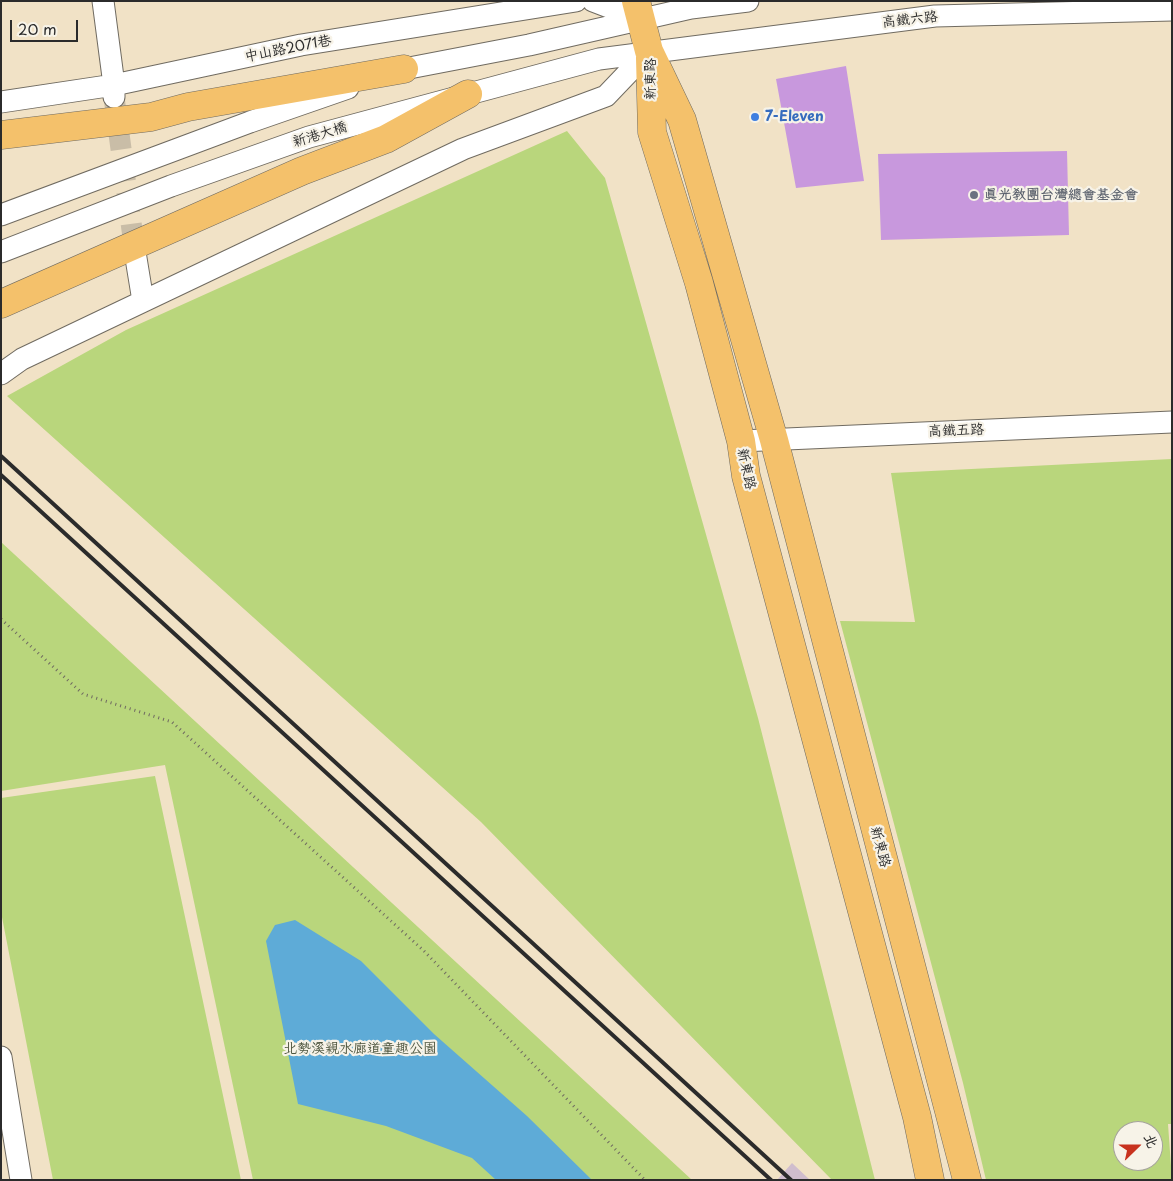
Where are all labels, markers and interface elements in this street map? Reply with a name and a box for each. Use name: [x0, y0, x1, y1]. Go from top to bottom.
street label: 高鐵六路: [881, 9, 939, 31]
scale bar: [12, 10, 80, 42]
text: 20 m: [18, 17, 57, 40]
street label: 中山路2071巷: [243, 32, 333, 66]
street label: 新東路: [643, 58, 659, 100]
place label: 7-Eleven: [765, 109, 824, 125]
marker: 7-Eleven: [749, 111, 761, 123]
street label: 新港大橋: [291, 119, 349, 151]
place label: 真光教團台灣總會基金會: [984, 187, 1138, 203]
marker: 真光教團台灣總會基金會: [968, 189, 980, 201]
street label: 高鐵五路: [928, 422, 984, 440]
street label: 新東路: [733, 447, 759, 491]
street label: 新東路: [866, 825, 894, 869]
park label: 北勢溪親水廊道童趣公園: [283, 1041, 437, 1057]
north arrow: [1113, 1121, 1163, 1171]
text: 北: [1139, 1130, 1164, 1151]

